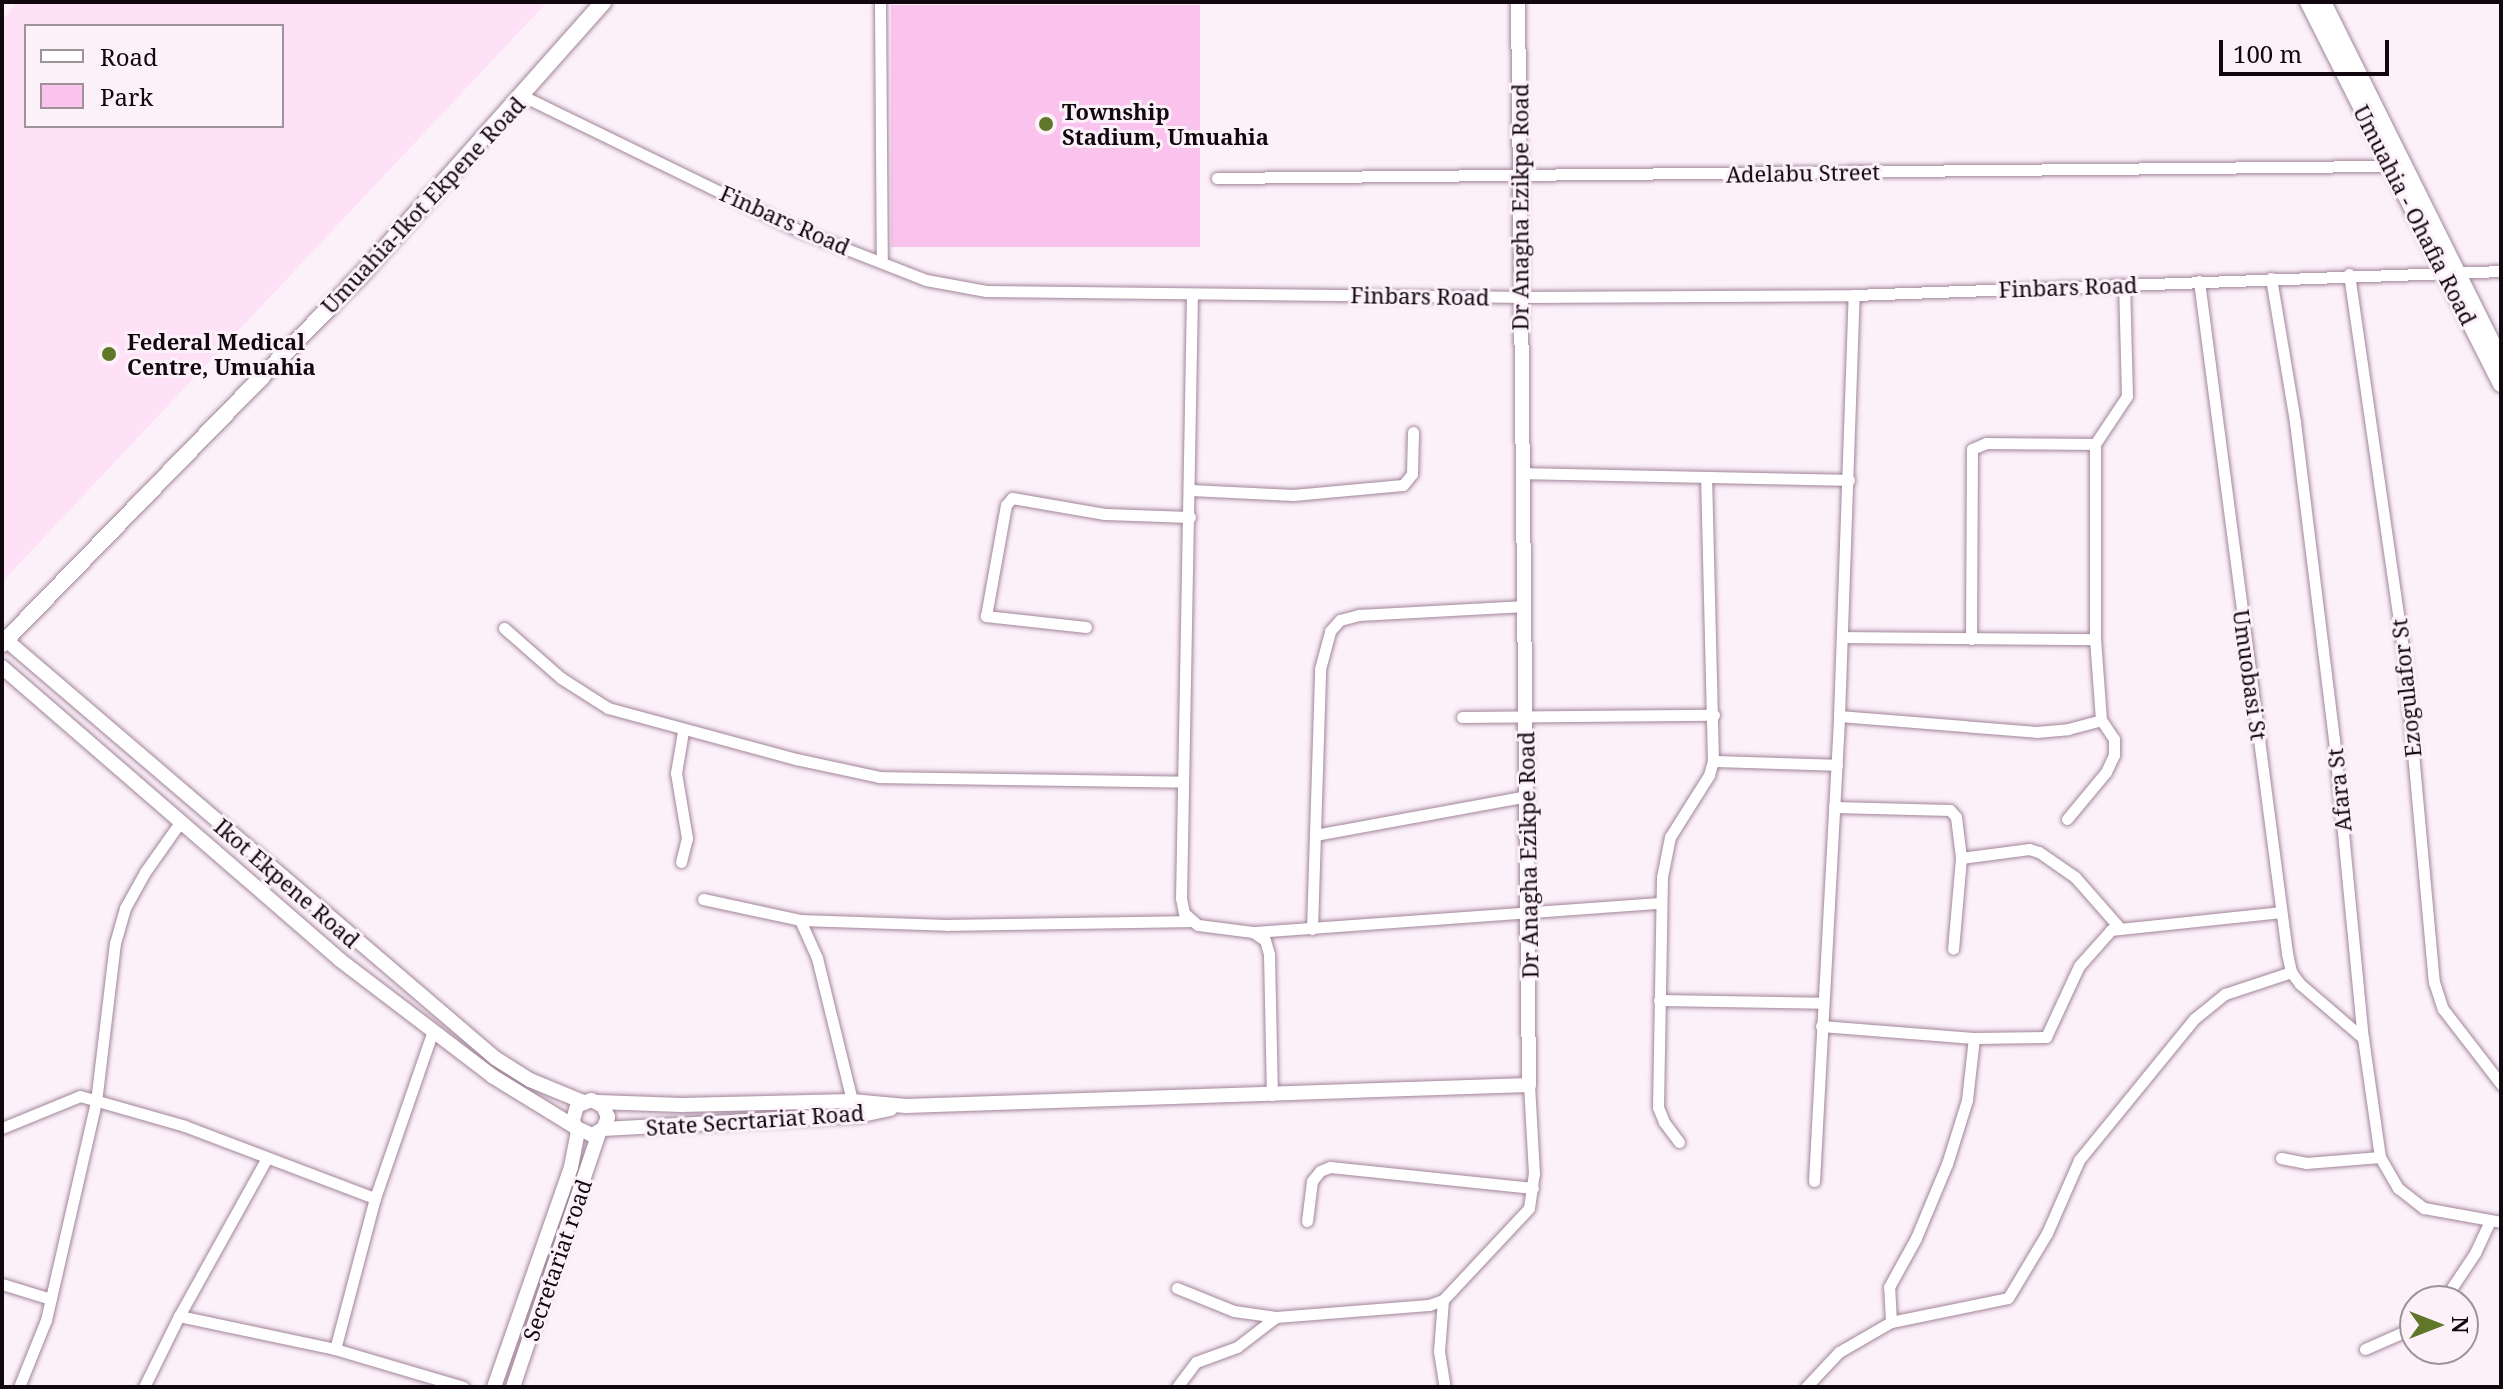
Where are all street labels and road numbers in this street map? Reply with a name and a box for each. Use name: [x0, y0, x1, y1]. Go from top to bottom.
street label: Dr Anagha Ezikpe Road: [1507, 84, 1533, 330]
street label: Umuahia-Ikot Ekpene Road: [316, 91, 530, 319]
street label: Umuahia - Ohafia Road: [2348, 101, 2482, 329]
street label: Adelabu Street: [1726, 158, 1880, 188]
street label: Finbars Road: [716, 180, 854, 260]
street label: Finbars Road: [1998, 271, 2138, 303]
street label: Finbars Road: [1350, 282, 1490, 310]
street label: Umuobasi St: [2228, 608, 2272, 742]
street label: Ezogulafor St: [2386, 617, 2426, 759]
street label: Dr Anagha Ezikpe Road: [1513, 731, 1543, 979]
street label: Afara St: [2321, 747, 2357, 833]
street label: Ikot Ekpene Road: [209, 813, 365, 953]
street label: State Secrtariat Road: [645, 1099, 865, 1141]
street label: Secretariat road: [517, 1176, 597, 1344]

